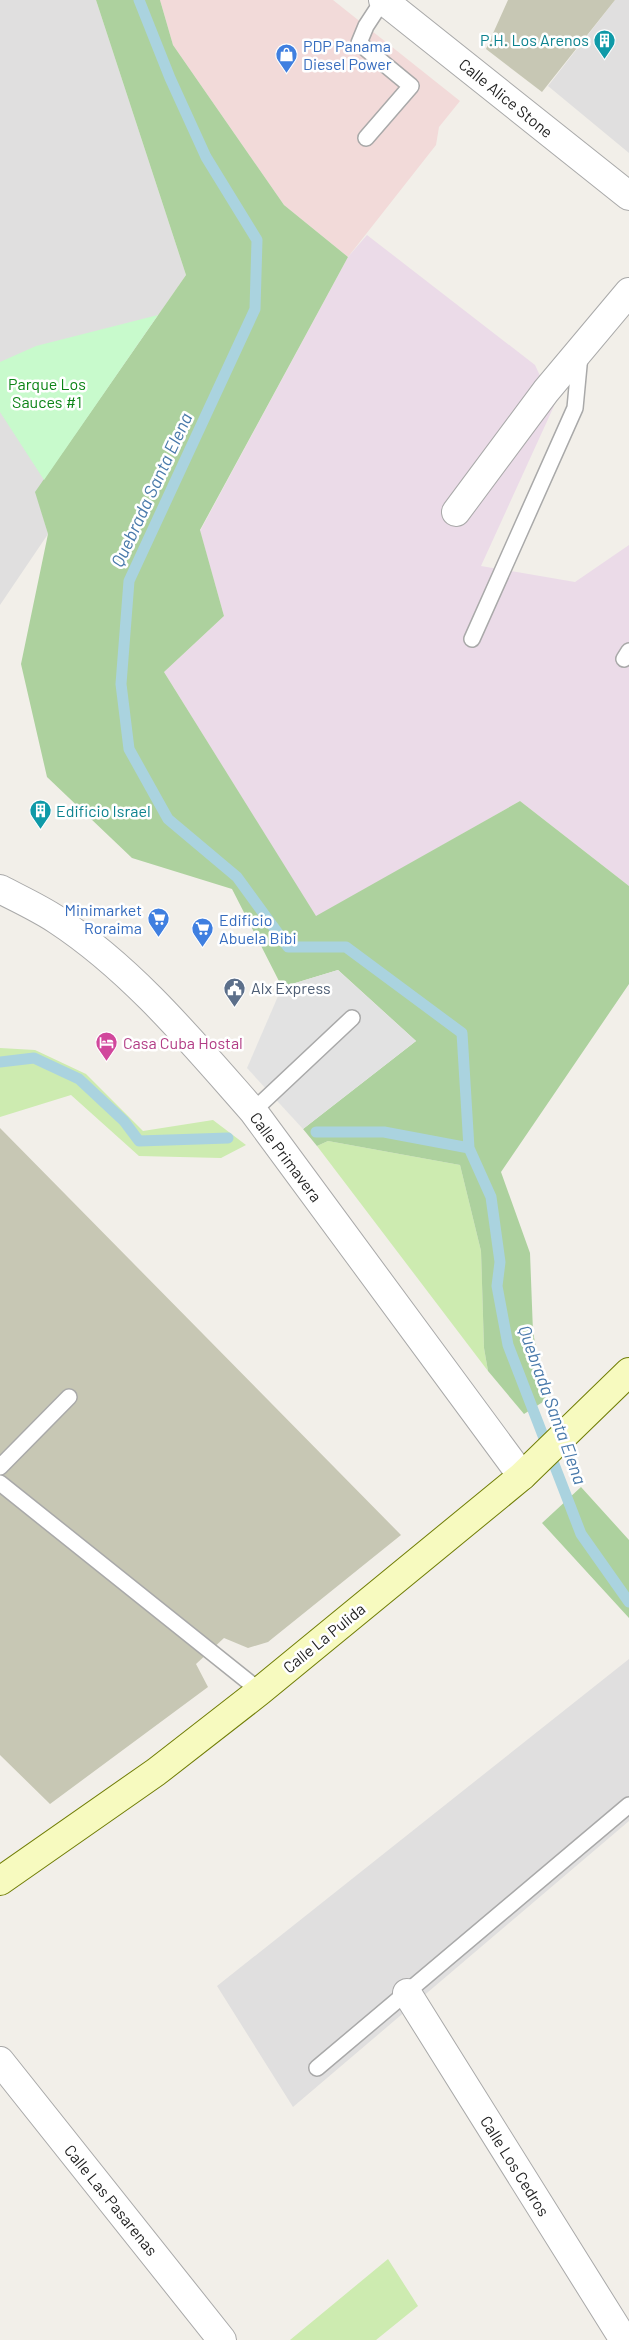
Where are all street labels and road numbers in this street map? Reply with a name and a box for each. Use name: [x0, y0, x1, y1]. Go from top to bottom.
street label: Calle Alice Stone: [456, 54, 557, 141]
street label: Calle Primavera: [246, 1108, 326, 1205]
street label: Calle La Pulida: [279, 1599, 369, 1676]
street label: Calle Los Cedros: [477, 2112, 554, 2219]
street label: Calle Las Pasarenas: [61, 2140, 162, 2259]

